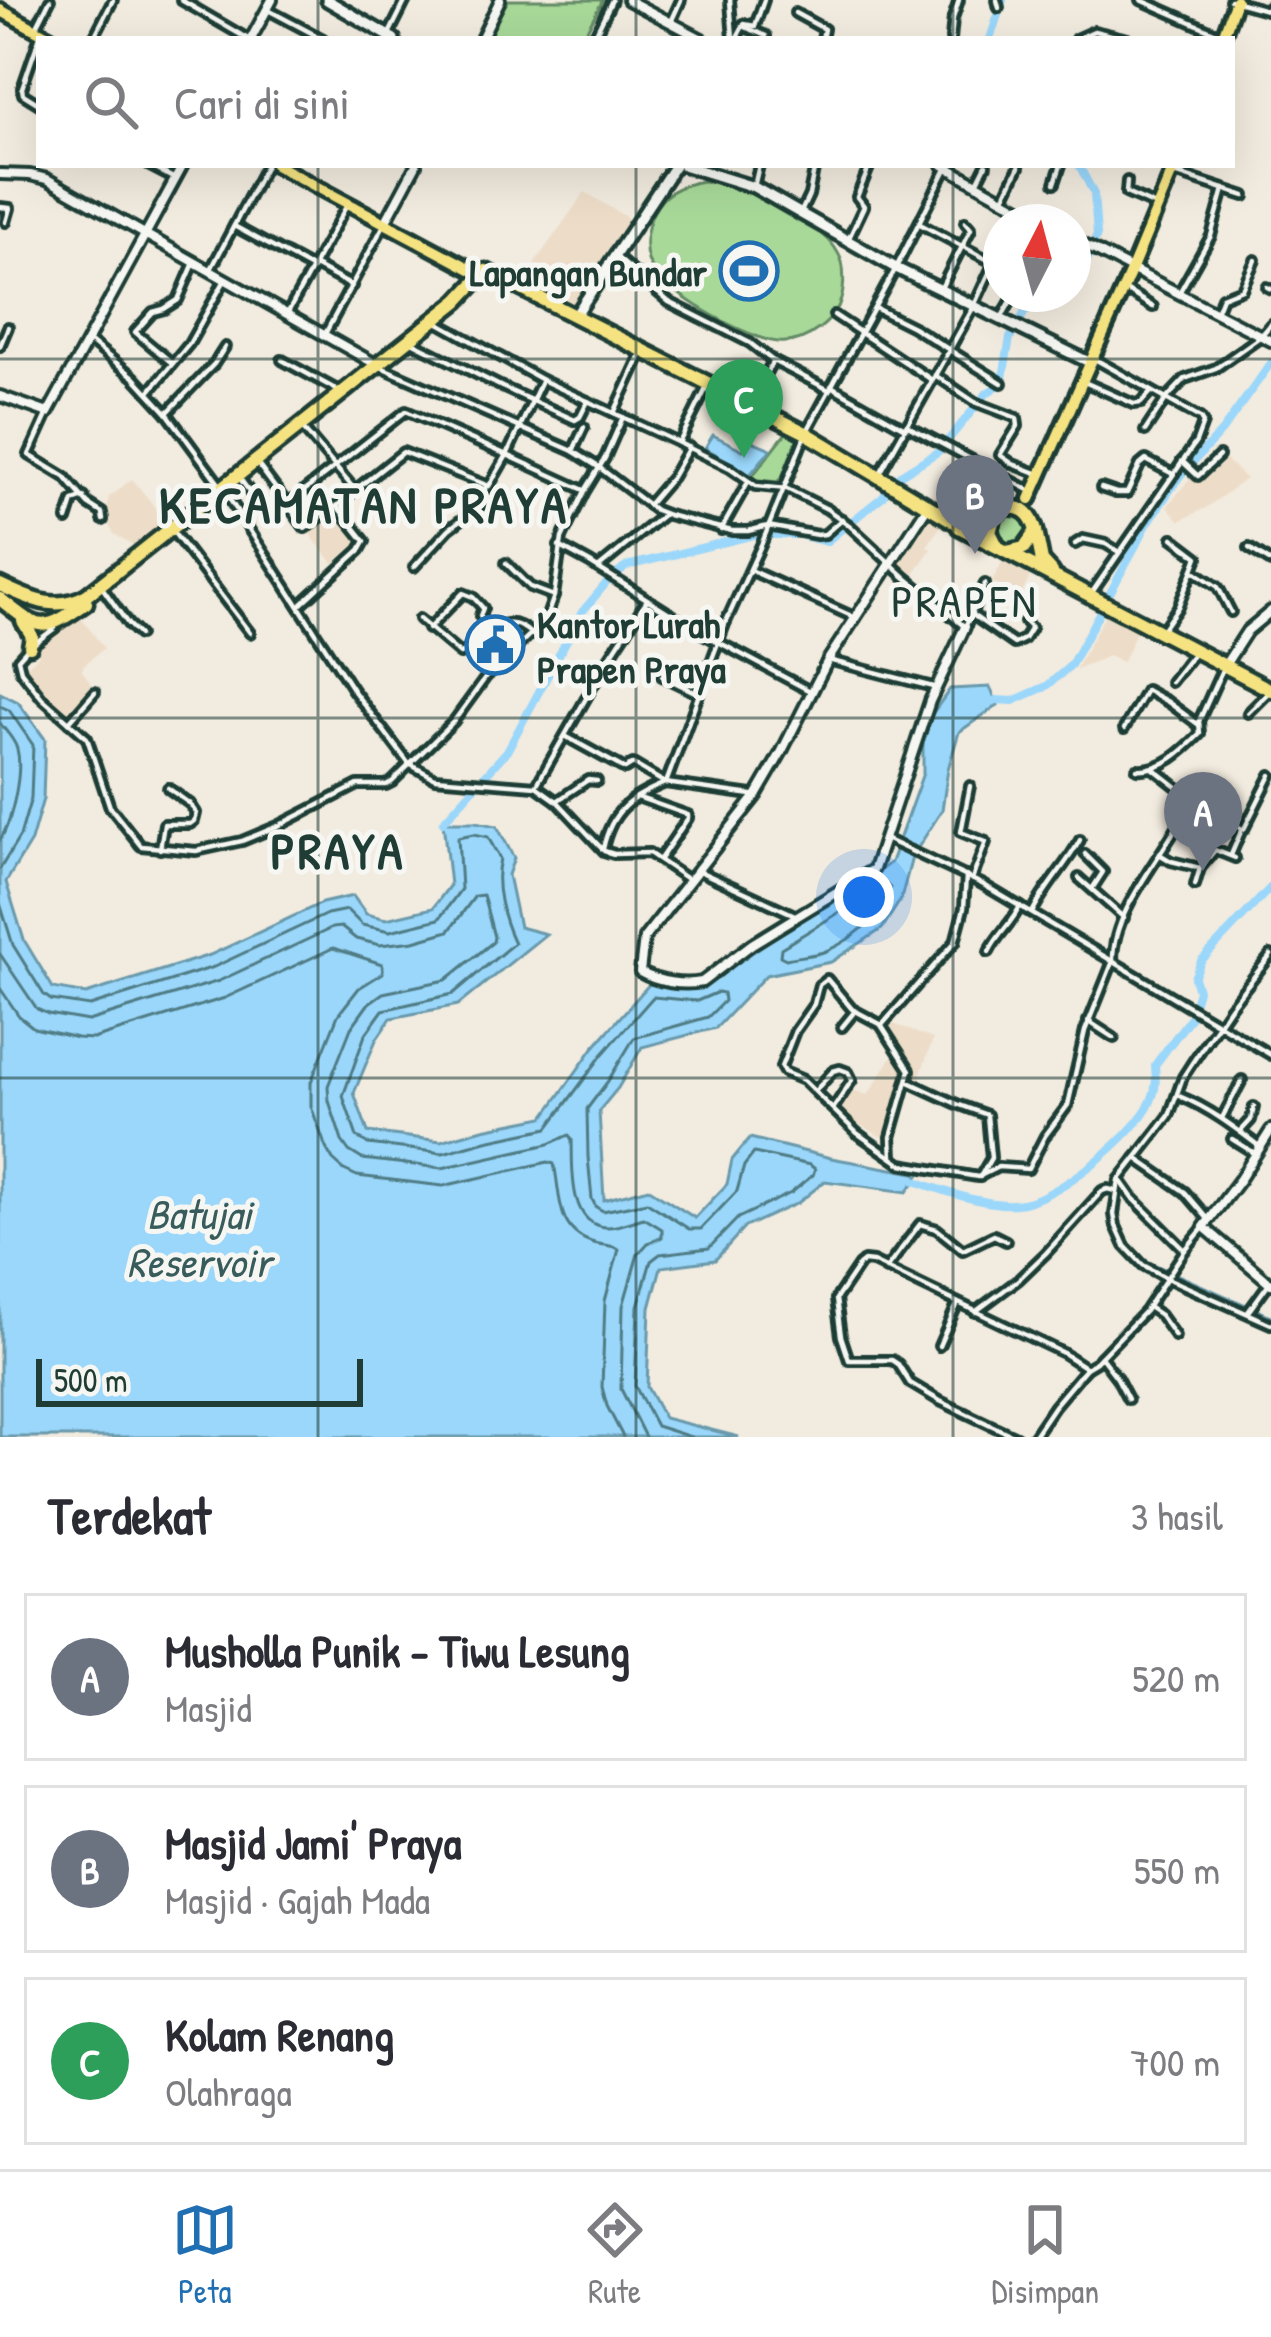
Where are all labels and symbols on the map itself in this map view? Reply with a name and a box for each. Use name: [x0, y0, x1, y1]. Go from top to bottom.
north arrow: [983, 204, 1091, 312]
sports icon: Lapangan Bundar: [718, 240, 780, 302]
place label: Lapangan Bundar: [470, 245, 708, 299]
pin: C: [705, 359, 783, 458]
pin: B: [936, 455, 1014, 554]
district label: KECAMATAN PRAYA: [159, 470, 569, 539]
district label: PRAPEN: [891, 570, 1039, 631]
place label: Kantor Lurah Prapen Praya: [537, 597, 726, 696]
public building icon: Kantor Lurah Prapen Praya: [464, 614, 526, 676]
pin: A: [1164, 772, 1242, 871]
district label: PRAYA: [270, 816, 406, 885]
your location: [834, 867, 894, 927]
water label: Batujai Reservoir: [127, 1185, 276, 1290]
scale bar: [36, 1353, 363, 1406]

